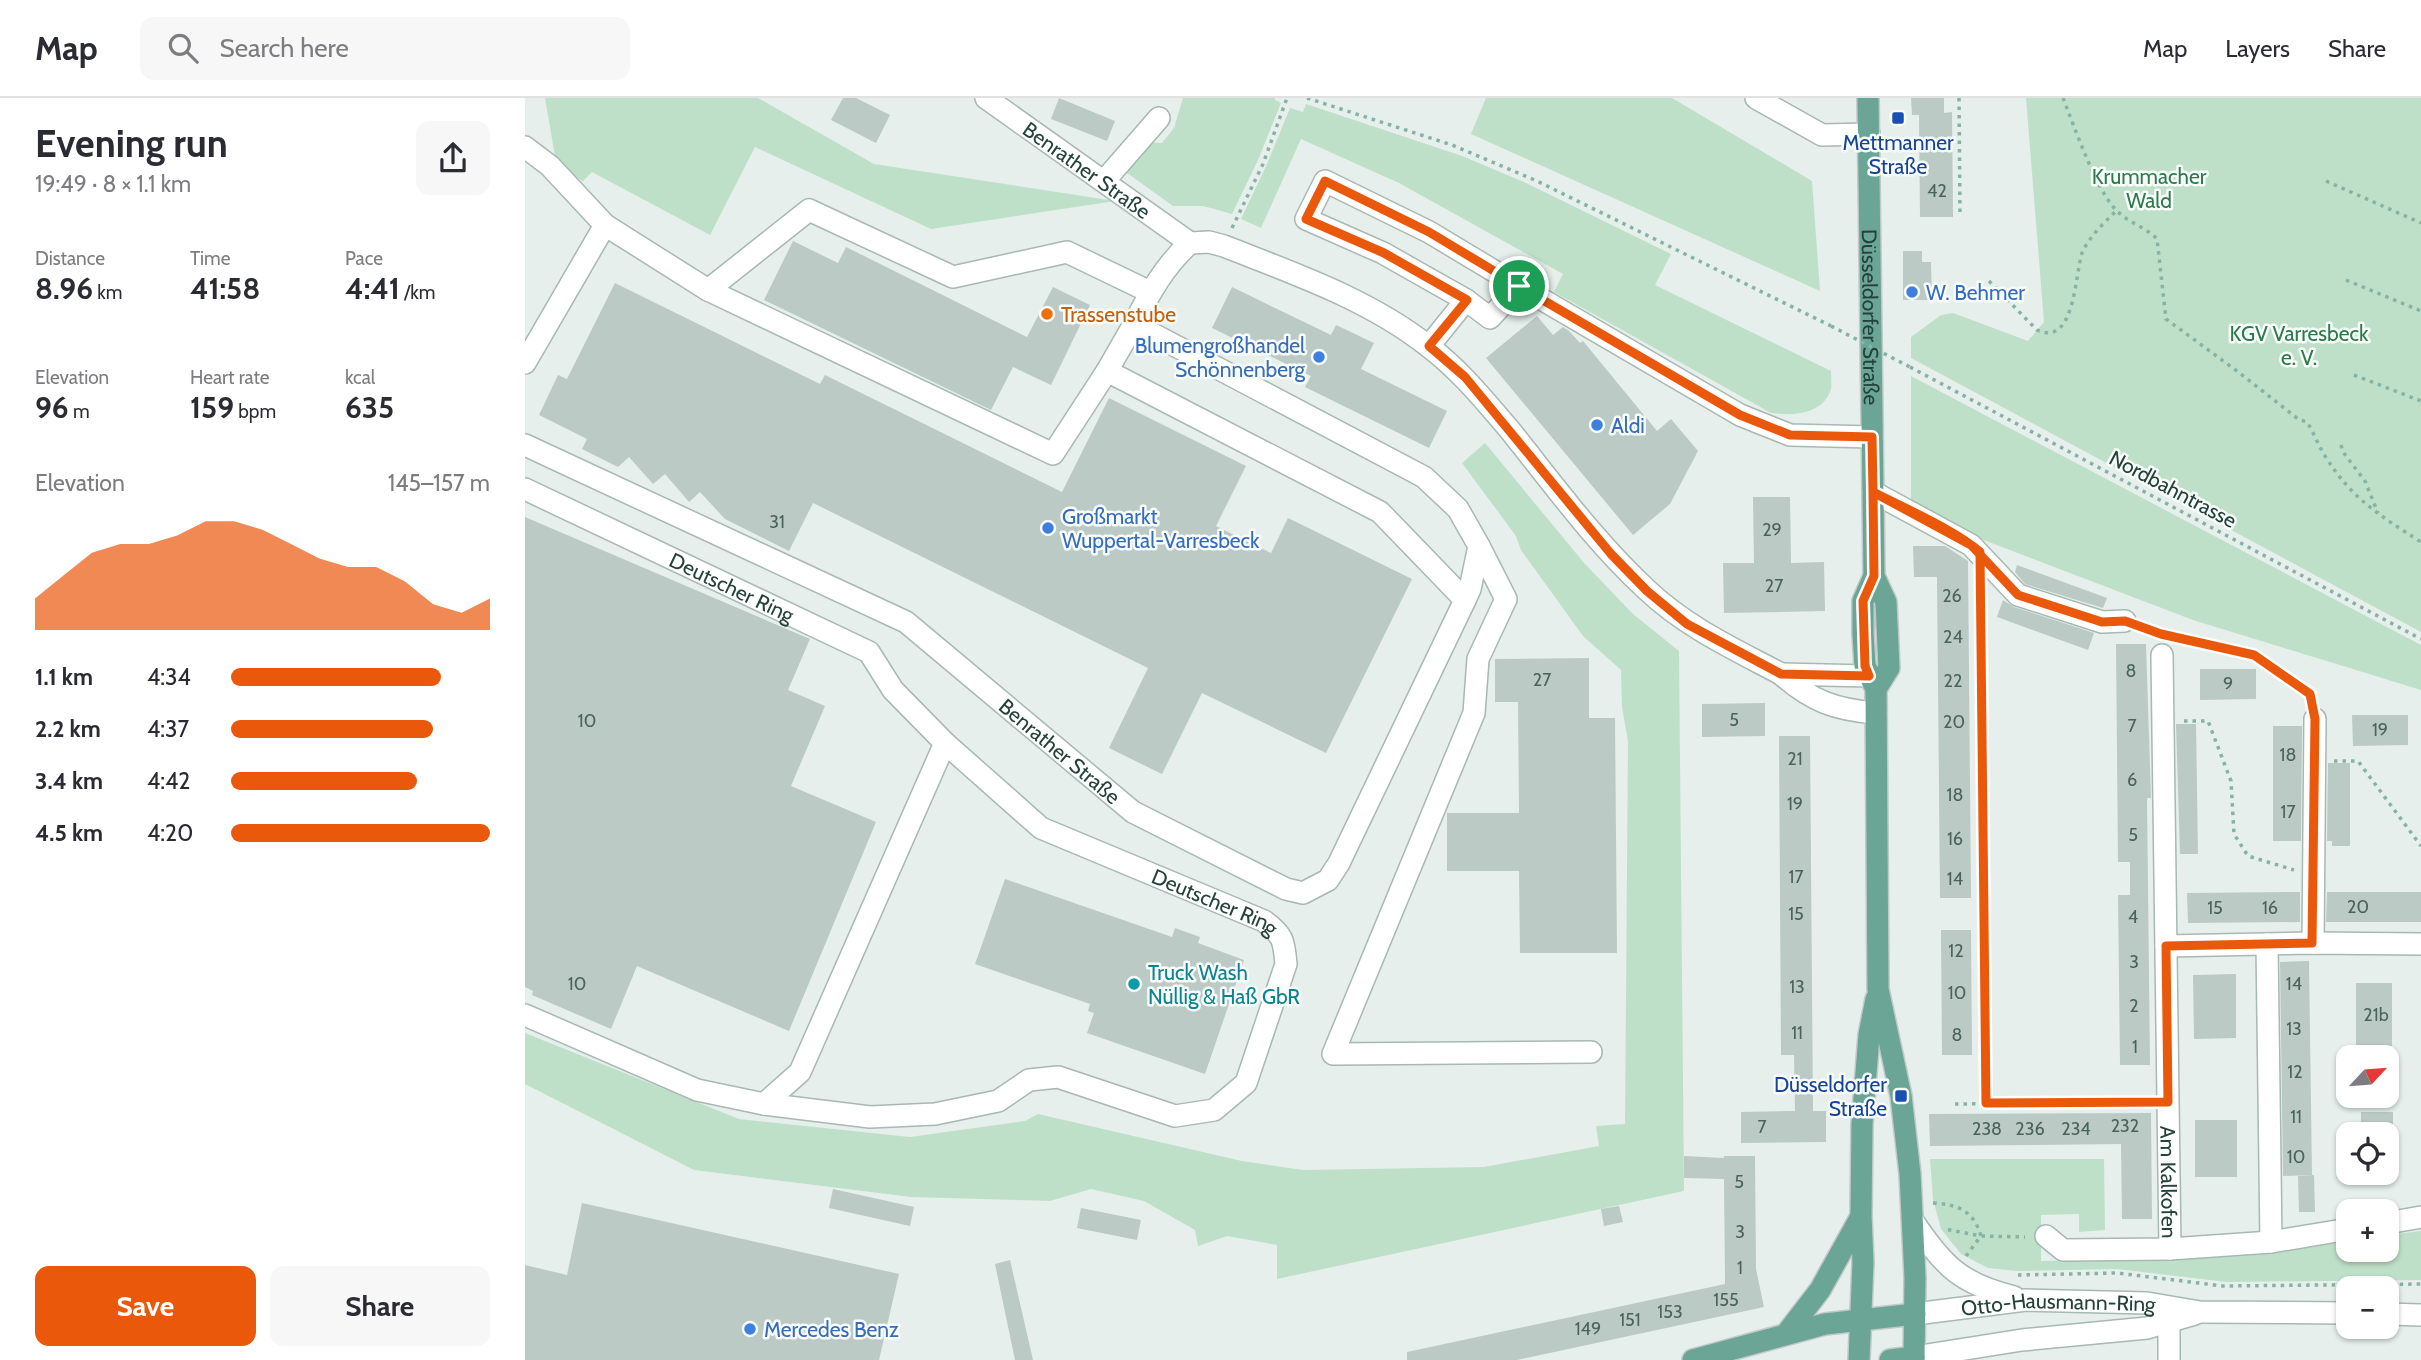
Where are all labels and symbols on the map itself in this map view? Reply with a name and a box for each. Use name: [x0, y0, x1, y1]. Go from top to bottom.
marker: Mettmanner Straße: [1890, 110, 1906, 126]
street label: Benrather Straße: [1019, 116, 1156, 224]
place label: Mettmanner Straße: [1842, 130, 1954, 179]
park label: Krummacher Wald: [2092, 164, 2207, 213]
house number: 42: [1927, 180, 1947, 202]
street label: Düsseldorfer Straße: [1857, 229, 1884, 406]
pin: [1489, 256, 1549, 316]
place label: W. Behmer: [1926, 280, 2025, 305]
marker: W. Behmer: [1904, 284, 1920, 300]
place label: Trassenstube: [1061, 302, 1176, 327]
marker: Trassenstube: [1039, 306, 1055, 322]
park label: KGV Varresbeck e. V.: [2230, 321, 2369, 370]
place label: Blumengroßhandel Schönnenberg: [1135, 333, 1306, 382]
marker: Blumengroßhandel Schönnenberg: [1311, 349, 1327, 365]
place label: Aldi: [1611, 413, 1645, 438]
marker: Aldi: [1589, 417, 1605, 433]
street label: Nordbahntrasse: [2105, 445, 2241, 533]
place label: Großmarkt Wuppertal-Varresbeck: [1062, 504, 1260, 553]
house number: 31: [769, 511, 785, 533]
house number: 29: [1762, 519, 1782, 541]
marker: Großmarkt Wuppertal-Varresbeck: [1040, 520, 1056, 536]
street label: Deutscher Ring: [666, 547, 799, 627]
house number: 27: [1765, 575, 1783, 597]
house number: 26: [1942, 585, 1962, 607]
house number: 24: [1943, 626, 1963, 648]
house number: 8: [2126, 660, 2136, 682]
house number: 27: [1533, 669, 1551, 691]
house number: 22: [1944, 670, 1962, 692]
house number: 9: [2223, 673, 2233, 695]
street label: Benrather Straße: [994, 693, 1126, 809]
house number: 5: [1729, 709, 1739, 731]
house number: 10: [578, 710, 596, 732]
house number: 20: [1943, 711, 1965, 733]
house number: 7: [2127, 715, 2137, 737]
house number: 19: [2372, 719, 2388, 741]
house number: 18: [2280, 744, 2296, 766]
house number: 21: [1787, 748, 1803, 770]
house number: 6: [2127, 769, 2137, 791]
house number: 18: [1947, 784, 1963, 806]
house number: 19: [1787, 793, 1803, 815]
house number: 17: [2281, 801, 2295, 823]
house number: 5: [2128, 824, 2138, 846]
house number: 16: [1947, 828, 1963, 850]
street label: Deutscher Ring: [1148, 863, 1284, 940]
house number: 17: [1789, 866, 1803, 888]
house number: 14: [1947, 868, 1963, 890]
house number: 20: [2347, 896, 2369, 918]
house number: 15: [2207, 897, 2223, 919]
house number: 16: [2262, 897, 2278, 919]
house number: 15: [1788, 903, 1804, 925]
house number: 4: [2128, 906, 2138, 928]
house number: 12: [1948, 940, 1964, 962]
house number: 3: [2129, 951, 2139, 973]
place label: Truck Wash Nüllig & Haß GbR: [1148, 960, 1300, 1009]
house number: 10: [568, 973, 586, 995]
house number: 14: [2286, 973, 2302, 995]
marker: Truck Wash Nüllig & Haß GbR: [1126, 976, 1142, 992]
house number: 13: [1789, 976, 1805, 998]
house number: 10: [1948, 982, 1966, 1004]
house number: 2: [2129, 995, 2139, 1017]
house number: 21b: [2363, 1004, 2389, 1026]
house number: 13: [2286, 1018, 2302, 1040]
house number: 11: [1791, 1022, 1803, 1044]
house number: 8: [1952, 1024, 1962, 1046]
house number: 1: [2132, 1036, 2138, 1058]
north arrow: [2336, 1045, 2399, 1108]
house number: 12: [2287, 1061, 2303, 1083]
place label: Düsseldorfer Straße: [1774, 1072, 1887, 1121]
marker: Düsseldorfer Straße: [1893, 1088, 1909, 1104]
house number: 11: [2290, 1106, 2302, 1128]
house number: 232: [2111, 1115, 2139, 1137]
house number: 7: [1757, 1116, 1767, 1138]
house number: 238: [1972, 1118, 2002, 1140]
house number: 236: [2015, 1118, 2045, 1140]
house number: 234: [2061, 1118, 2091, 1140]
street label: Am Kalkofen: [2156, 1125, 2182, 1238]
house number: 10: [2287, 1146, 2305, 1168]
house number: 5: [1734, 1171, 1744, 1193]
house number: 3: [1735, 1221, 1745, 1243]
house number: 1: [1737, 1257, 1743, 1279]
street label: Otto-Hausmann-Ring: [1959, 1287, 2158, 1321]
house number: 155: [1713, 1289, 1739, 1311]
house number: 153: [1657, 1301, 1683, 1323]
house number: 151: [1619, 1309, 1641, 1331]
place label: Mercedes Benz: [764, 1317, 899, 1342]
house number: 149: [1575, 1318, 1601, 1340]
marker: Mercedes Benz: [742, 1321, 758, 1337]

